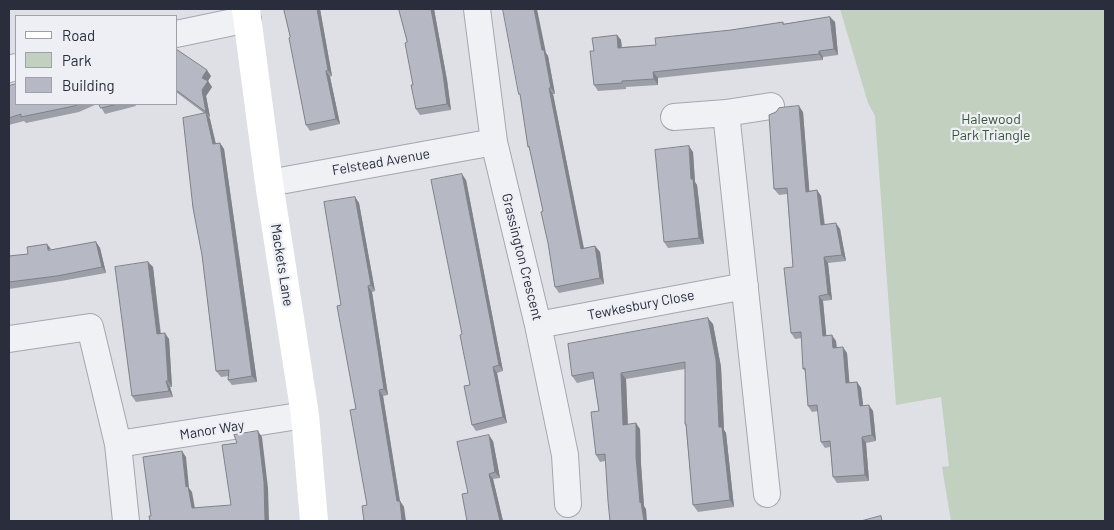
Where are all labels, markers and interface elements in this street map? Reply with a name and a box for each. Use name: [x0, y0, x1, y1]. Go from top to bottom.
legend: [15, 15, 178, 105]
text: Road: [62, 26, 95, 44]
text: Park: [62, 51, 91, 69]
text: Building: [62, 76, 115, 94]
park label: Halewood Park Triangle: [951, 111, 1031, 144]
street label: Felstead Avenue: [331, 145, 431, 179]
street label: Grassington Crescent: [498, 192, 546, 322]
street label: Mackets Lane: [267, 223, 297, 307]
street label: Tewkesbury Close: [586, 286, 696, 324]
street label: Manor Way: [178, 417, 246, 443]

